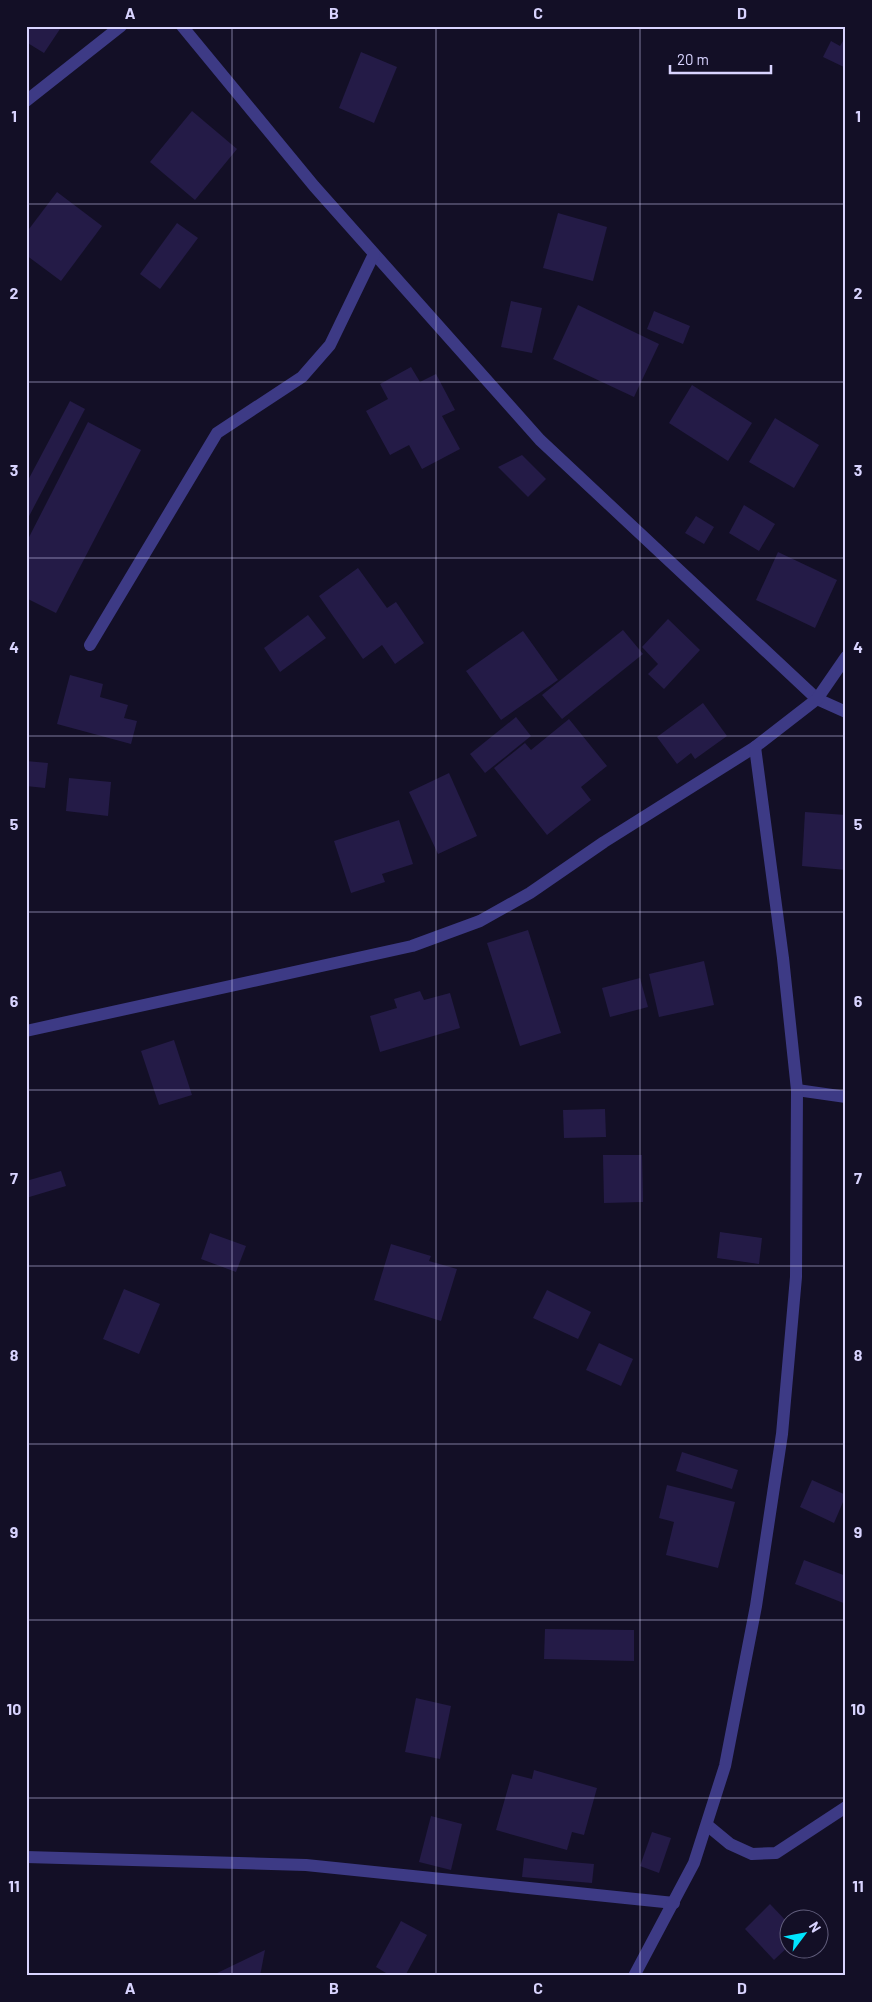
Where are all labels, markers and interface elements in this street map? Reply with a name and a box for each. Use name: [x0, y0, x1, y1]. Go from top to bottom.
text: A: [125, 3, 136, 22]
text: B: [329, 3, 339, 22]
text: C: [533, 3, 543, 22]
text: D: [737, 3, 747, 22]
scale bar: [670, 42, 771, 74]
text: 20 m: [677, 50, 709, 68]
text: 1: [11, 106, 17, 125]
text: 1: [855, 106, 861, 125]
text: 2: [10, 283, 19, 302]
text: 2: [854, 283, 863, 302]
text: 3: [10, 460, 18, 479]
text: 3: [854, 460, 862, 479]
text: 4: [9, 637, 19, 656]
text: 4: [853, 637, 863, 656]
text: 5: [10, 814, 19, 833]
text: 5: [854, 814, 863, 833]
text: 6: [10, 991, 19, 1010]
text: 6: [854, 991, 863, 1010]
text: 7: [10, 1168, 18, 1187]
text: 7: [854, 1168, 862, 1187]
text: 8: [10, 1345, 19, 1364]
text: 8: [854, 1345, 863, 1364]
text: 9: [10, 1522, 18, 1541]
text: 9: [854, 1522, 862, 1541]
text: 10: [7, 1699, 21, 1718]
text: 10: [851, 1699, 865, 1718]
text: 11: [8, 1876, 20, 1895]
text: 11: [852, 1876, 864, 1895]
north arrow: [780, 1910, 830, 1960]
text: N: [806, 1918, 825, 1935]
text: A: [125, 1978, 136, 1997]
text: B: [329, 1978, 339, 1997]
text: C: [533, 1978, 543, 1997]
text: D: [737, 1978, 747, 1997]

